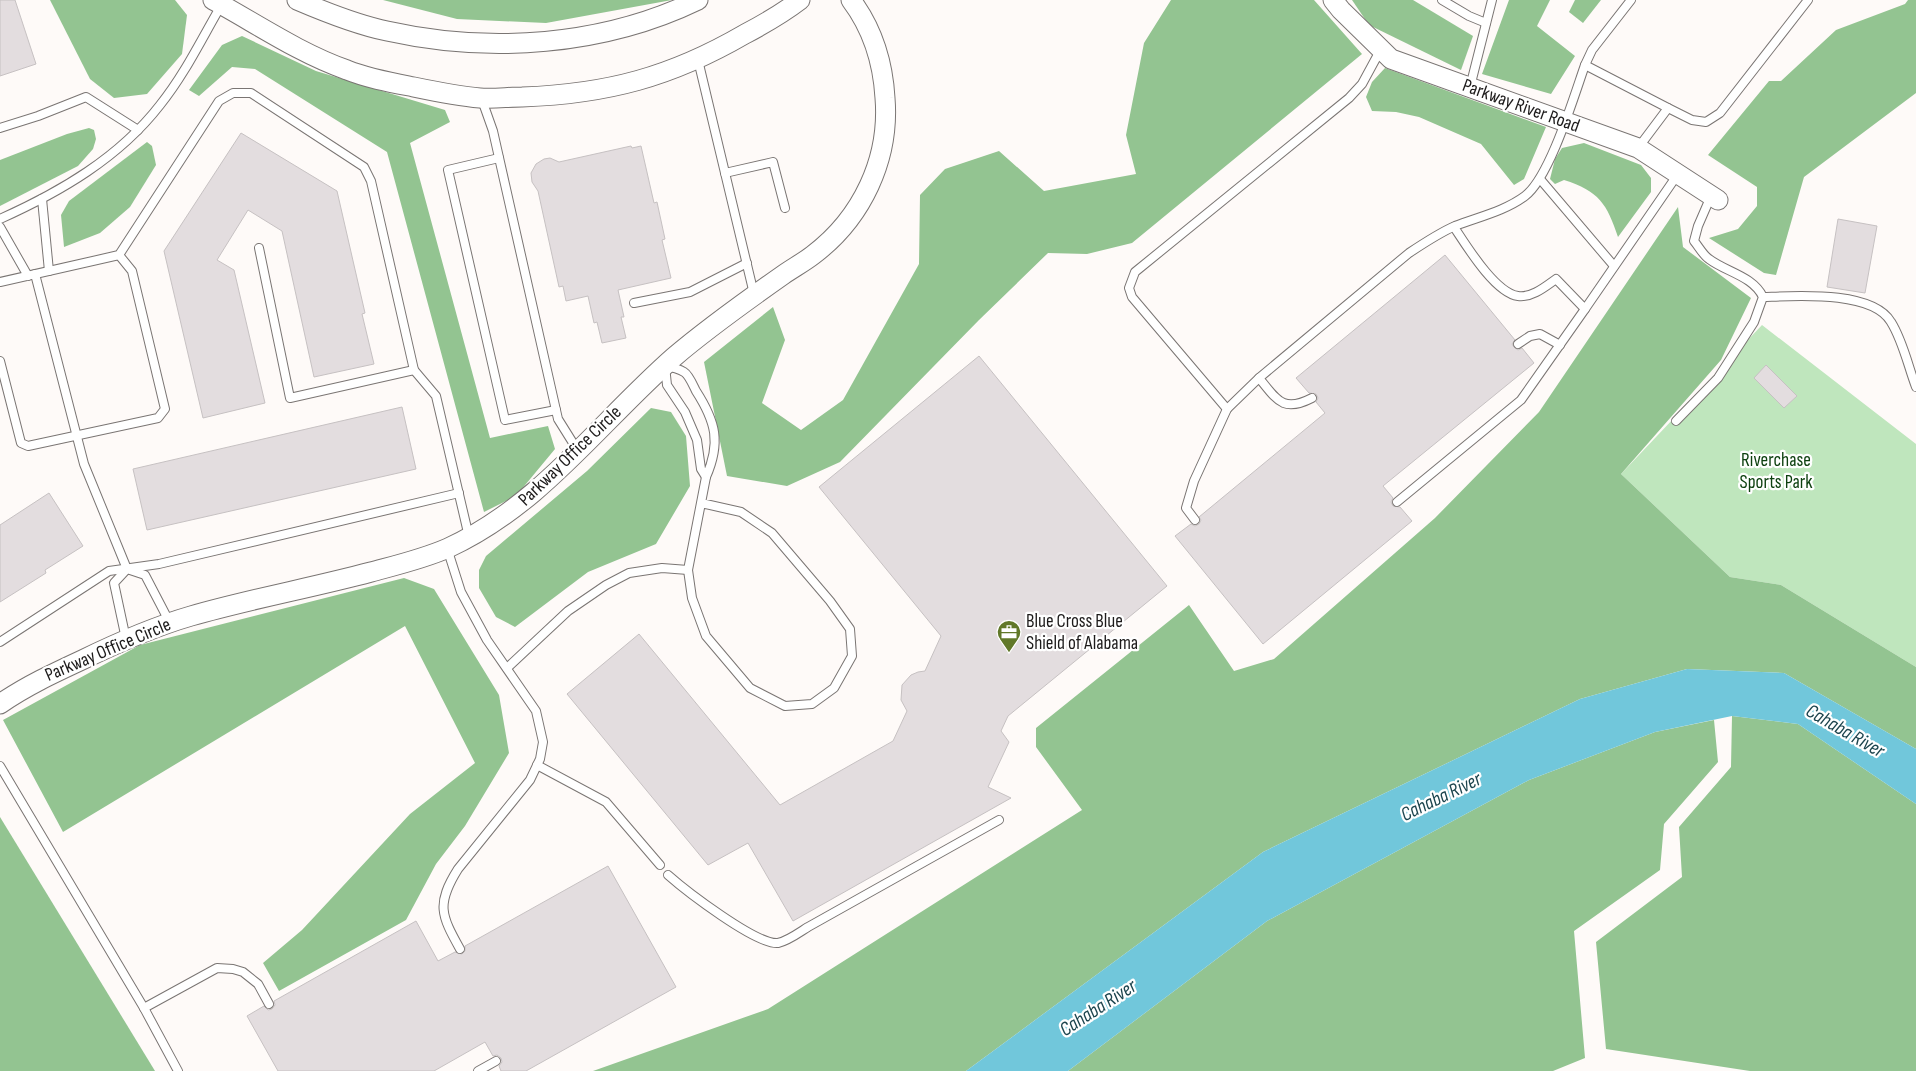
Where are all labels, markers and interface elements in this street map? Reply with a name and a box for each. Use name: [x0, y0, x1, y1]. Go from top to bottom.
street label: Parkway River Road: [1459, 74, 1583, 138]
street label: Parkway Office Circle: [514, 401, 626, 511]
park label: Riverchase Sports Park: [1740, 449, 1813, 494]
place label: Blue Cross Blue Shield of Alabama: [1026, 610, 1138, 655]
street label: Parkway Office Circle: [42, 613, 174, 687]
office icon: Blue Cross Blue Shield of Alabama: [996, 619, 1022, 653]
water label: Cahaba River: [1801, 699, 1890, 764]
water label: Cahaba River: [1397, 767, 1486, 827]
water label: Cahaba River: [1055, 974, 1142, 1042]

